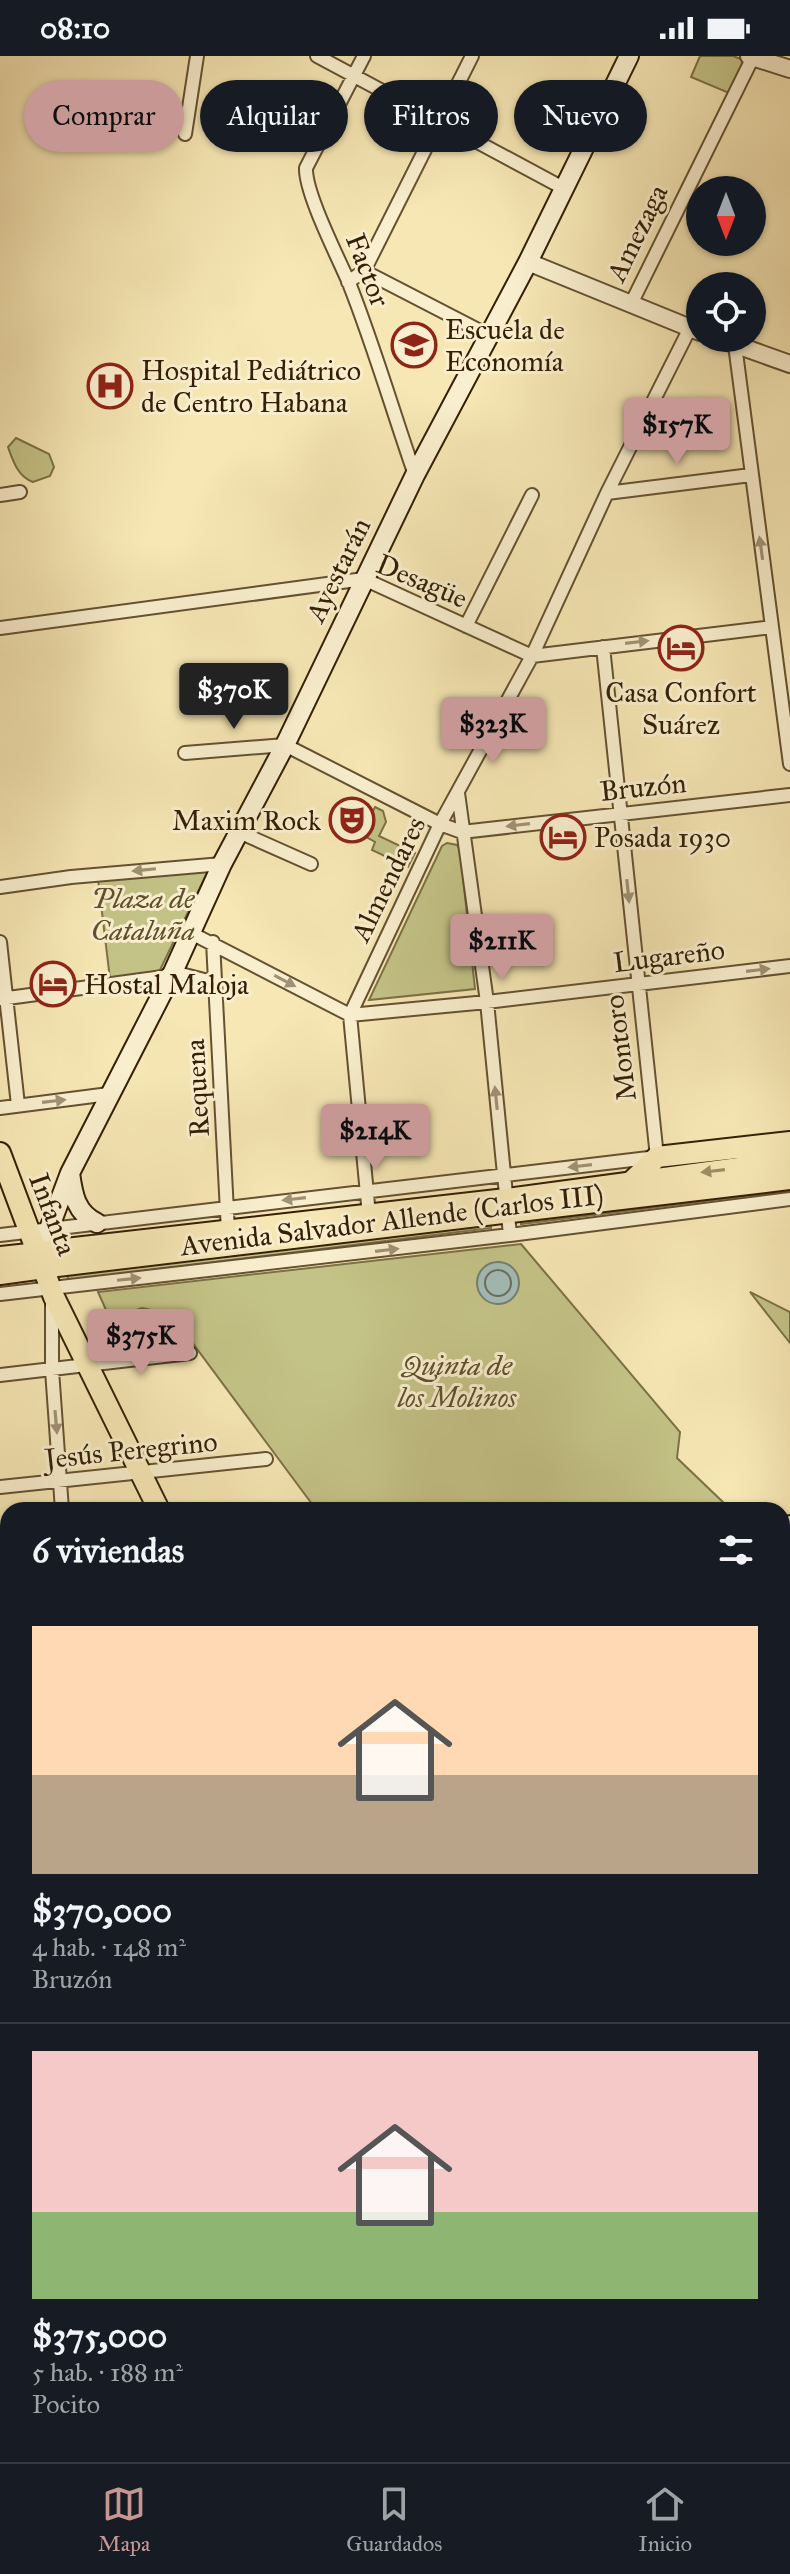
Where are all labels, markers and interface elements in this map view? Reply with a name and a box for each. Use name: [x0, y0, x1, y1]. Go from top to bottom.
text: 08:10: [40, 10, 110, 46]
chip: Comprar: [24, 80, 184, 152]
chip: Alquilar: [200, 80, 348, 152]
chip: Filtros: [364, 80, 498, 152]
chip: Nuevo: [514, 80, 647, 152]
north arrow: [686, 176, 766, 256]
map controls: [686, 176, 766, 352]
street label: Amezaga: [598, 179, 676, 288]
street label: Factor: [338, 228, 398, 312]
button: locate: [686, 272, 766, 352]
place label: Escuela de Economía: [445, 312, 565, 379]
school or university icon: Escuela de Economía: [390, 321, 438, 369]
place label: Hospital Pediátrico de Centro Habana: [141, 353, 361, 420]
hospital icon: Hospital Pediátrico de Centro Habana: [86, 362, 134, 410]
pin: $157K: [621, 398, 733, 466]
text: $157K: [642, 408, 712, 440]
street label: Ayestarán: [297, 512, 378, 629]
one-way arrow: [754, 535, 767, 560]
street label: Desagüe: [371, 546, 473, 616]
hotel icon: Casa Confort Suárez: [657, 624, 705, 672]
one-way arrow: [625, 636, 650, 649]
pin: $370K: [178, 663, 290, 731]
text: $370K: [197, 673, 271, 705]
place label: Casa Confort Suárez: [605, 675, 757, 742]
pin: $323K: [437, 697, 549, 765]
text: $323K: [459, 707, 527, 739]
street label: Bruzón: [598, 765, 688, 809]
theatre icon: Maxim Rock: [328, 796, 376, 844]
place label: Maxim Rock: [172, 803, 321, 838]
street label: Almendares: [342, 811, 433, 948]
hotel icon: Posada 1930: [539, 813, 587, 861]
one-way arrow: [505, 819, 530, 832]
place label: Posada 1930: [594, 820, 731, 855]
one-way arrow: [131, 864, 156, 877]
one-way arrow: [621, 879, 634, 904]
park label: Plaza de Cataluña: [91, 881, 195, 948]
pin: $211K: [446, 914, 558, 982]
text: $211K: [468, 924, 536, 956]
street label: Lugareño: [611, 932, 727, 980]
hotel icon: Hostal Maloja: [29, 960, 77, 1008]
one-way arrow: [746, 963, 771, 976]
place label: Hostal Maloja: [84, 967, 249, 1002]
one-way arrow: [274, 974, 297, 987]
street label: Montoro: [596, 993, 644, 1103]
street label: Requena: [177, 1038, 217, 1138]
one-way arrow: [489, 1085, 502, 1110]
one-way arrow: [42, 1094, 67, 1107]
pin: $214K: [319, 1104, 431, 1172]
text: $214K: [339, 1114, 411, 1146]
one-way arrow: [567, 1160, 592, 1173]
one-way arrow: [700, 1164, 725, 1177]
street label: Infanta: [21, 1168, 85, 1260]
street label: Avenida Salvador Allende (Carlos III): [178, 1177, 605, 1263]
one-way arrow: [281, 1193, 306, 1206]
one-way arrow: [375, 1243, 400, 1256]
one-way arrow: [117, 1273, 142, 1286]
pin: $375K: [85, 1309, 197, 1377]
text: $375K: [106, 1319, 176, 1351]
park label: Quinta de los Molinos: [397, 1348, 517, 1415]
one-way arrow: [50, 1410, 63, 1435]
street label: Jesús Peregrino: [40, 1424, 219, 1477]
icon: filters: [714, 1528, 758, 1572]
text: 6 viviendas: [32, 1530, 184, 1571]
icon: home: [323, 1678, 467, 1822]
text: $370,000: [32, 1890, 172, 1931]
text: 4 hab. · 148 m²: [32, 1931, 186, 1963]
text: Bruzón: [32, 1963, 112, 1995]
icon: home: [323, 2103, 467, 2247]
text: $375,000: [32, 2315, 167, 2356]
text: 5 hab. · 188 m²: [32, 2356, 183, 2388]
text: Pocito: [32, 2388, 100, 2420]
tab: Mapa: [98, 2482, 150, 2557]
tab: Guardados: [346, 2482, 442, 2557]
tab: Inicio: [638, 2482, 692, 2557]

